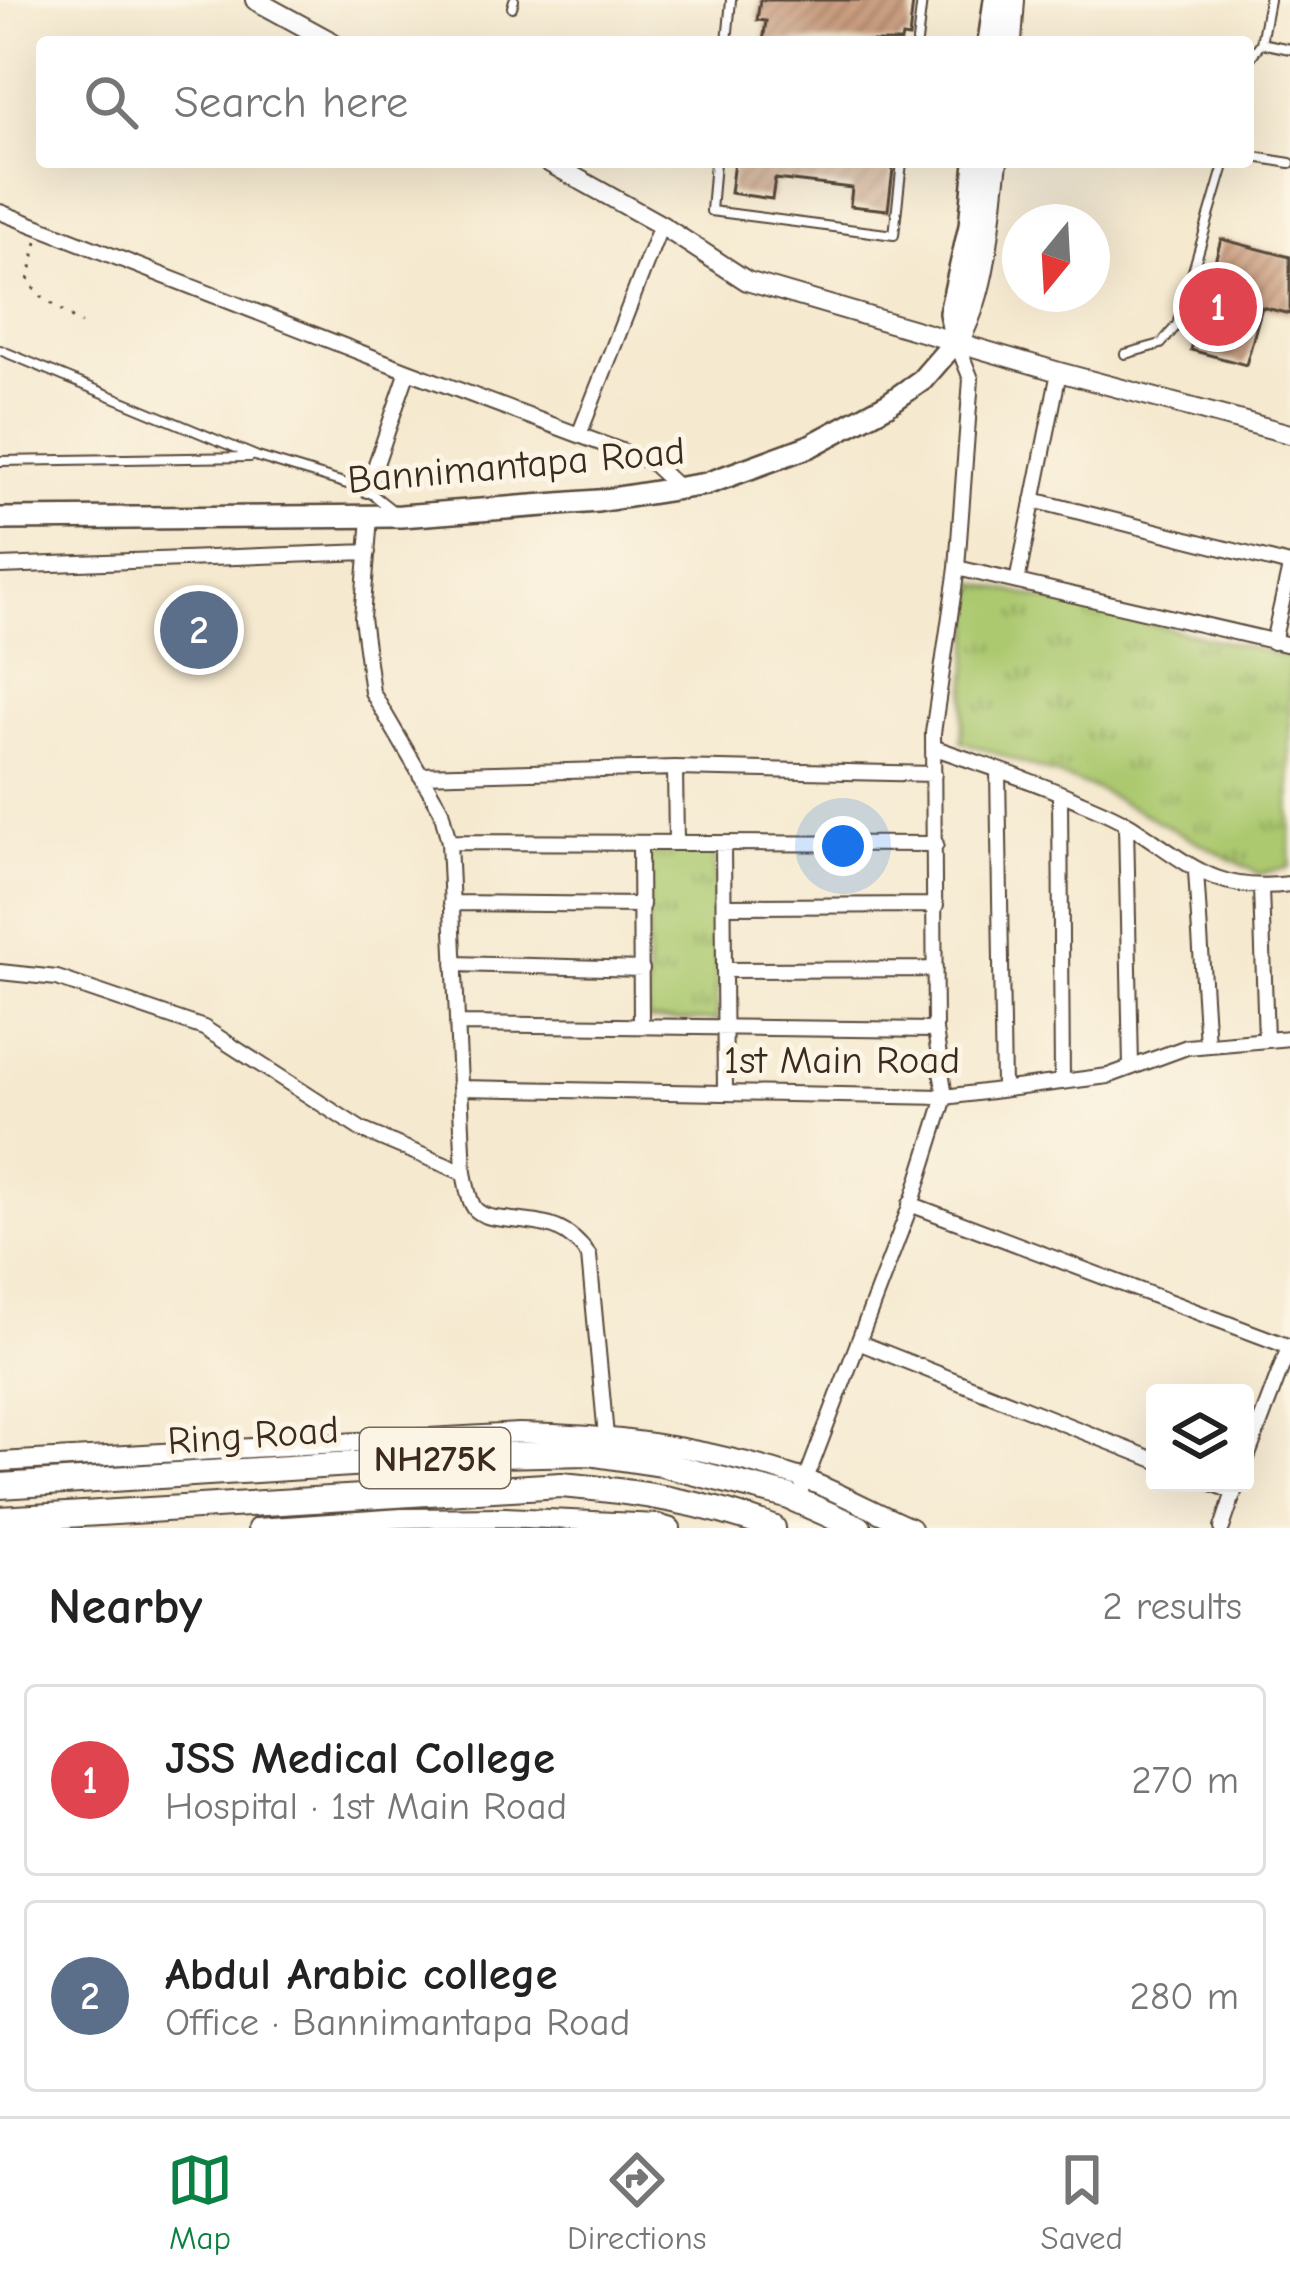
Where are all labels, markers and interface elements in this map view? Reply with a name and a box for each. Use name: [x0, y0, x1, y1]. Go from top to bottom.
search box: [36, 36, 1254, 168]
icon: search: [78, 69, 144, 135]
text: Search here: [174, 76, 408, 128]
north arrow: [1002, 204, 1110, 312]
pin: 1: [1179, 262, 1257, 352]
street label: Bannimantapa Road: [346, 428, 687, 503]
pin: 2: [160, 585, 238, 675]
your location: [813, 816, 873, 876]
street label: 1st Main Road: [724, 1038, 960, 1083]
map controls: [1146, 1384, 1254, 1492]
button: layers: [1146, 1384, 1254, 1492]
street label: Ring Road: [166, 1407, 340, 1464]
road number: NH275K: [360, 1428, 510, 1488]
text: Nearby: [48, 1577, 202, 1636]
text: 2 results: [1102, 1584, 1242, 1629]
text: JSS Medical College: [165, 1732, 555, 1784]
text: 1: [82, 1758, 98, 1803]
text: 270 m: [1131, 1758, 1239, 1803]
text: Hospital · 1st Main Road: [165, 1784, 567, 1829]
text: Abdul Arabic college: [165, 1948, 558, 2000]
text: 2: [80, 1974, 100, 2019]
text: 280 m: [1129, 1974, 1239, 2019]
text: Office · Bannimantapa Road: [165, 2000, 630, 2045]
tab: Map: [167, 2147, 233, 2257]
tab: Directions: [567, 2147, 707, 2257]
tab: Saved: [1041, 2147, 1123, 2257]

